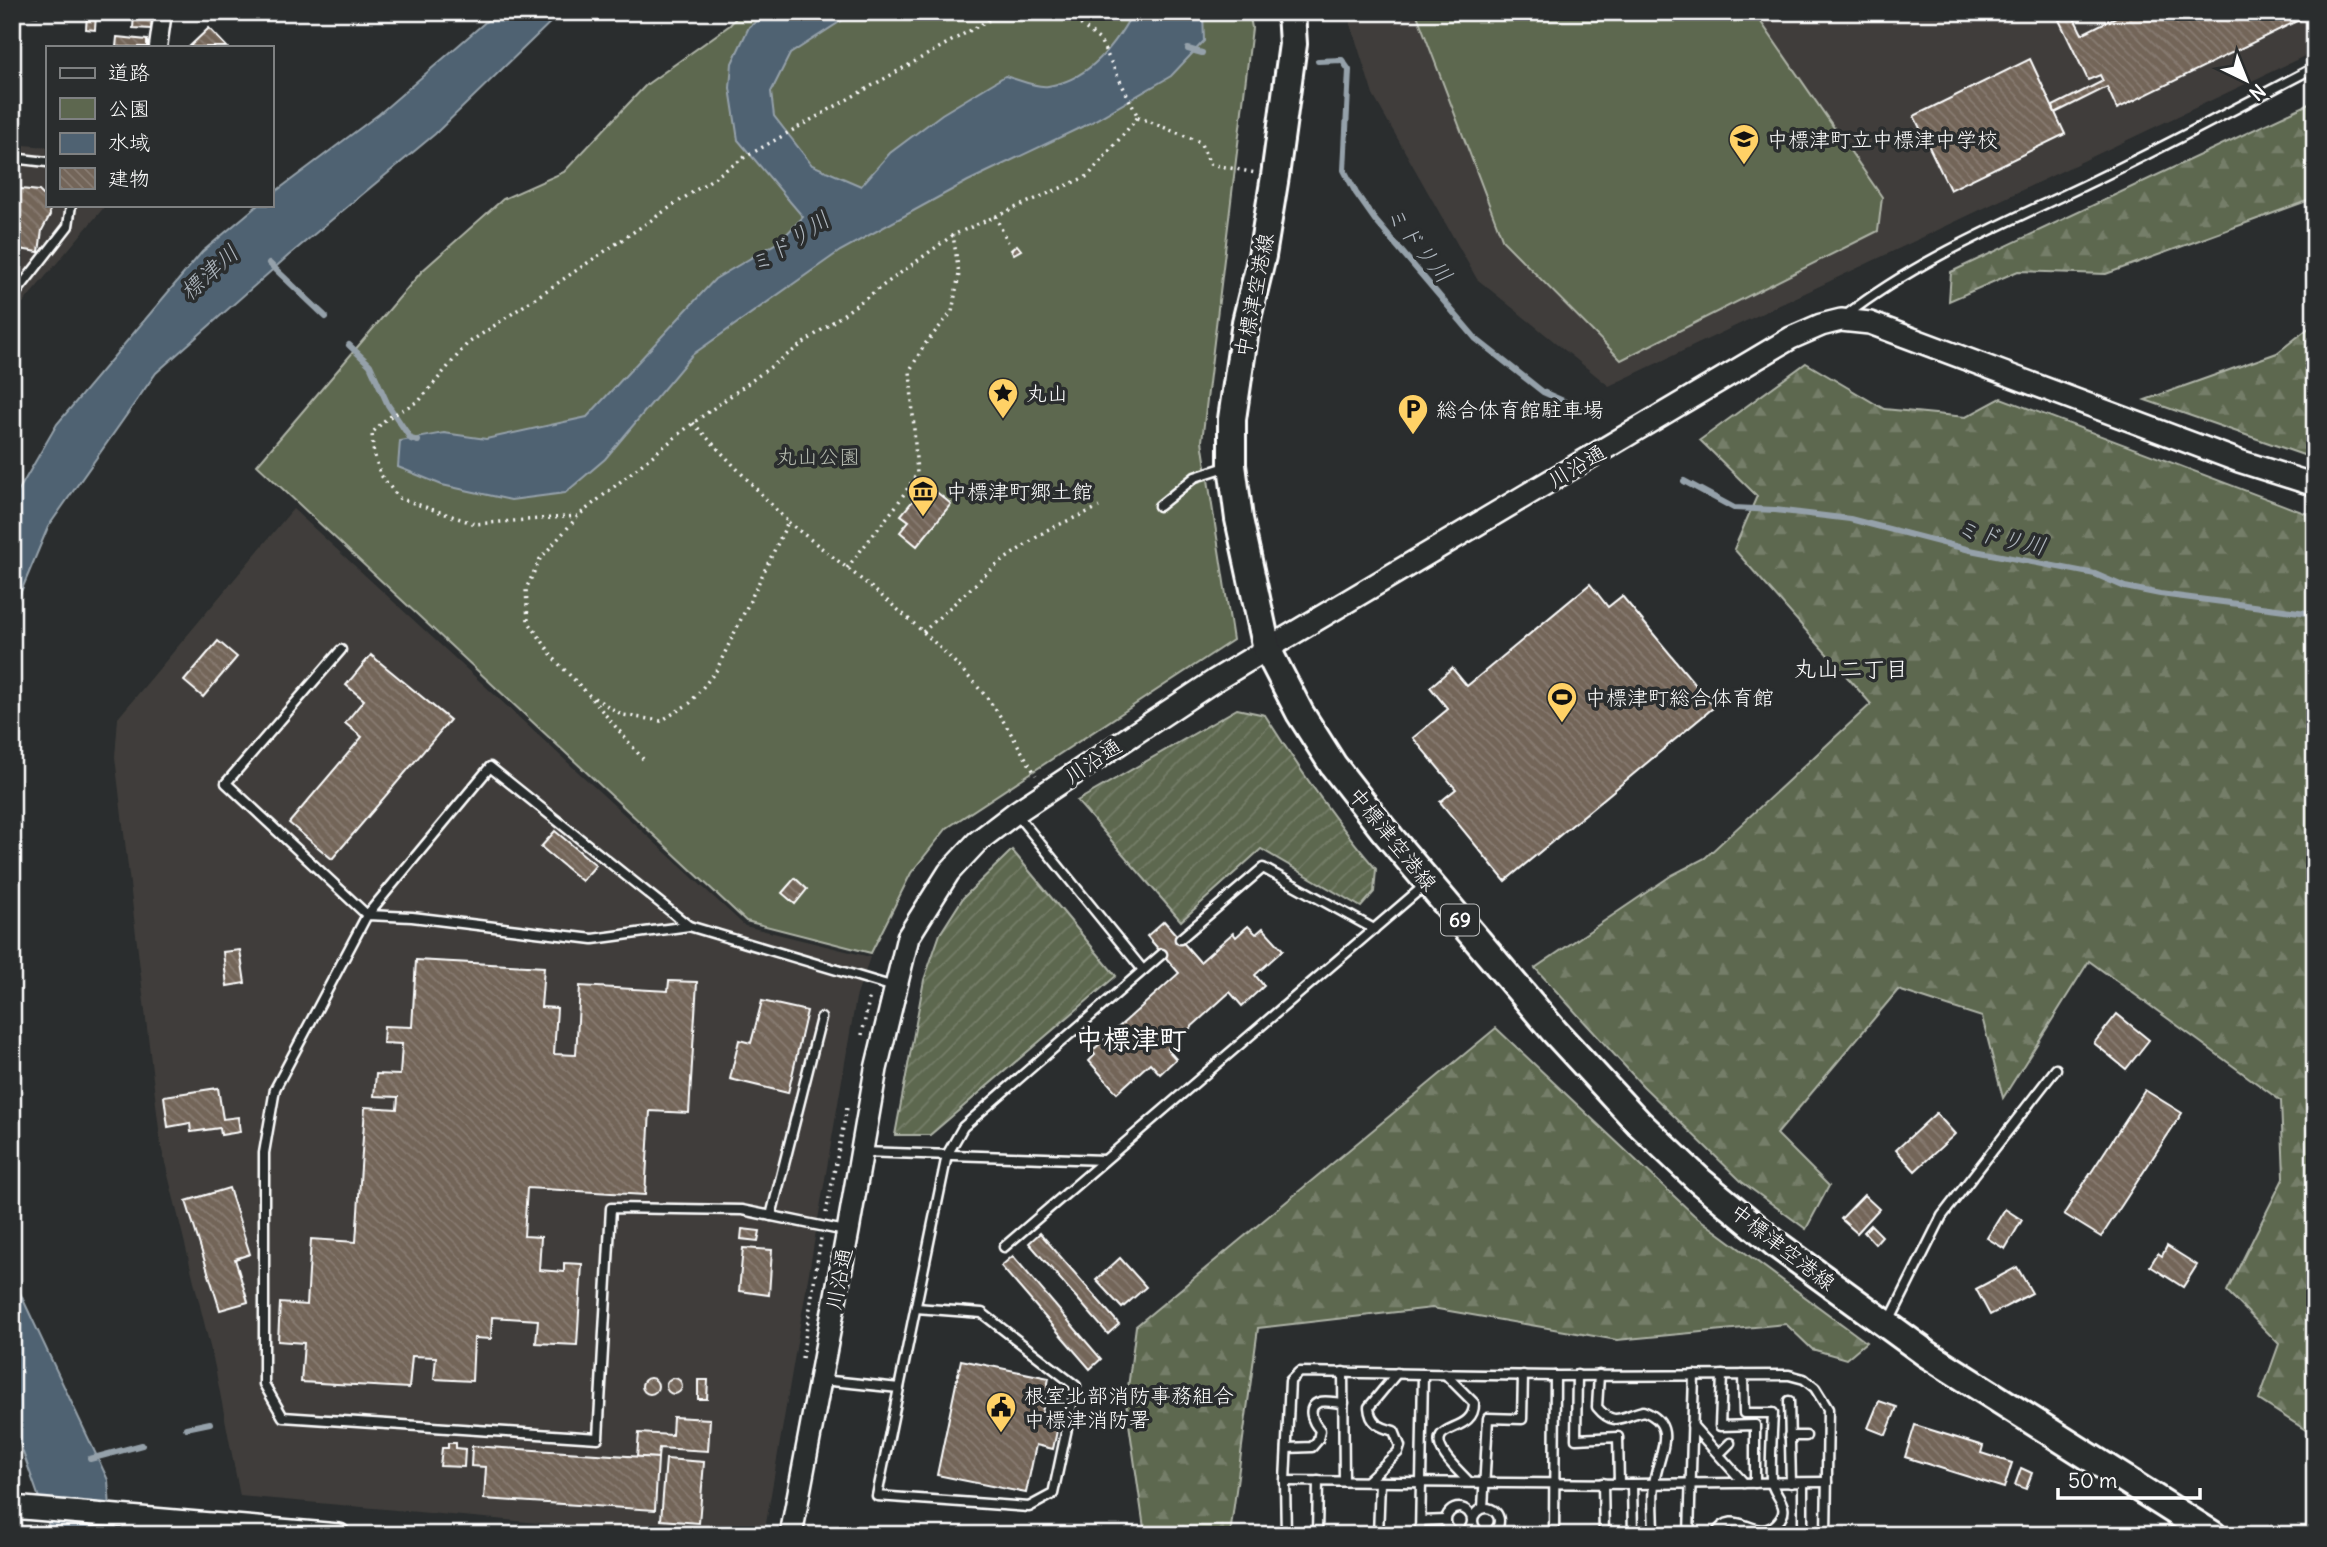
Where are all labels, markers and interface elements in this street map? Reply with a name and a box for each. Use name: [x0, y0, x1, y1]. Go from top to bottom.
legend: [46, 46, 273, 206]
north arrow: [2212, 46, 2282, 116]
text: 道路: [108, 59, 150, 86]
text: N: [2245, 79, 2271, 106]
text: 公園: [108, 95, 150, 122]
school or university icon: 中標津町立中標津中学校: [1727, 122, 1761, 166]
place label: 中標津町立中標津中学校: [1767, 126, 1998, 153]
text: 水域: [108, 129, 150, 156]
text: 建物: [108, 165, 150, 192]
water label: ミドリ川: [1379, 199, 1459, 289]
water label: ミドリ川: [743, 204, 835, 280]
street label: 中標津空港線: [1229, 231, 1279, 359]
water label: 標津川: [174, 238, 244, 306]
place icon: 丸山: [986, 376, 1020, 420]
place label: 丸山: [1026, 380, 1068, 407]
parking icon: 総合体育館駐車場: [1396, 392, 1430, 436]
place label: 総合体育館駐車場: [1436, 396, 1604, 423]
street label: 川沿通: [1543, 438, 1611, 494]
park label: 丸山公園: [776, 443, 860, 470]
museum icon: 中標津町郷土館: [906, 474, 940, 518]
place label: 中標津町郷土館: [946, 478, 1093, 505]
water label: ミドリ川: [1953, 513, 2049, 561]
district label: 丸山二丁目: [1794, 654, 1909, 683]
sports icon: 中標津町総合体育館: [1545, 680, 1579, 724]
place label: 中標津町総合体育館: [1585, 684, 1774, 711]
street label: 川沿通: [1059, 732, 1127, 790]
street label: 中標津空港線: [1343, 782, 1443, 896]
road number: 69: [1441, 904, 1479, 936]
district label: 中標津町: [1075, 1021, 1187, 1057]
street label: 中標津空港線: [1725, 1198, 1841, 1296]
street label: 川沿通: [820, 1246, 858, 1312]
place label: 根室北部消防事務組合 中標津消防署: [1024, 1382, 1234, 1433]
public building icon: 根室北部消防事務組合 中標津消防署: [984, 1390, 1018, 1434]
scale bar: [2058, 1456, 2199, 1500]
text: 50 m: [2068, 1467, 2117, 1494]

